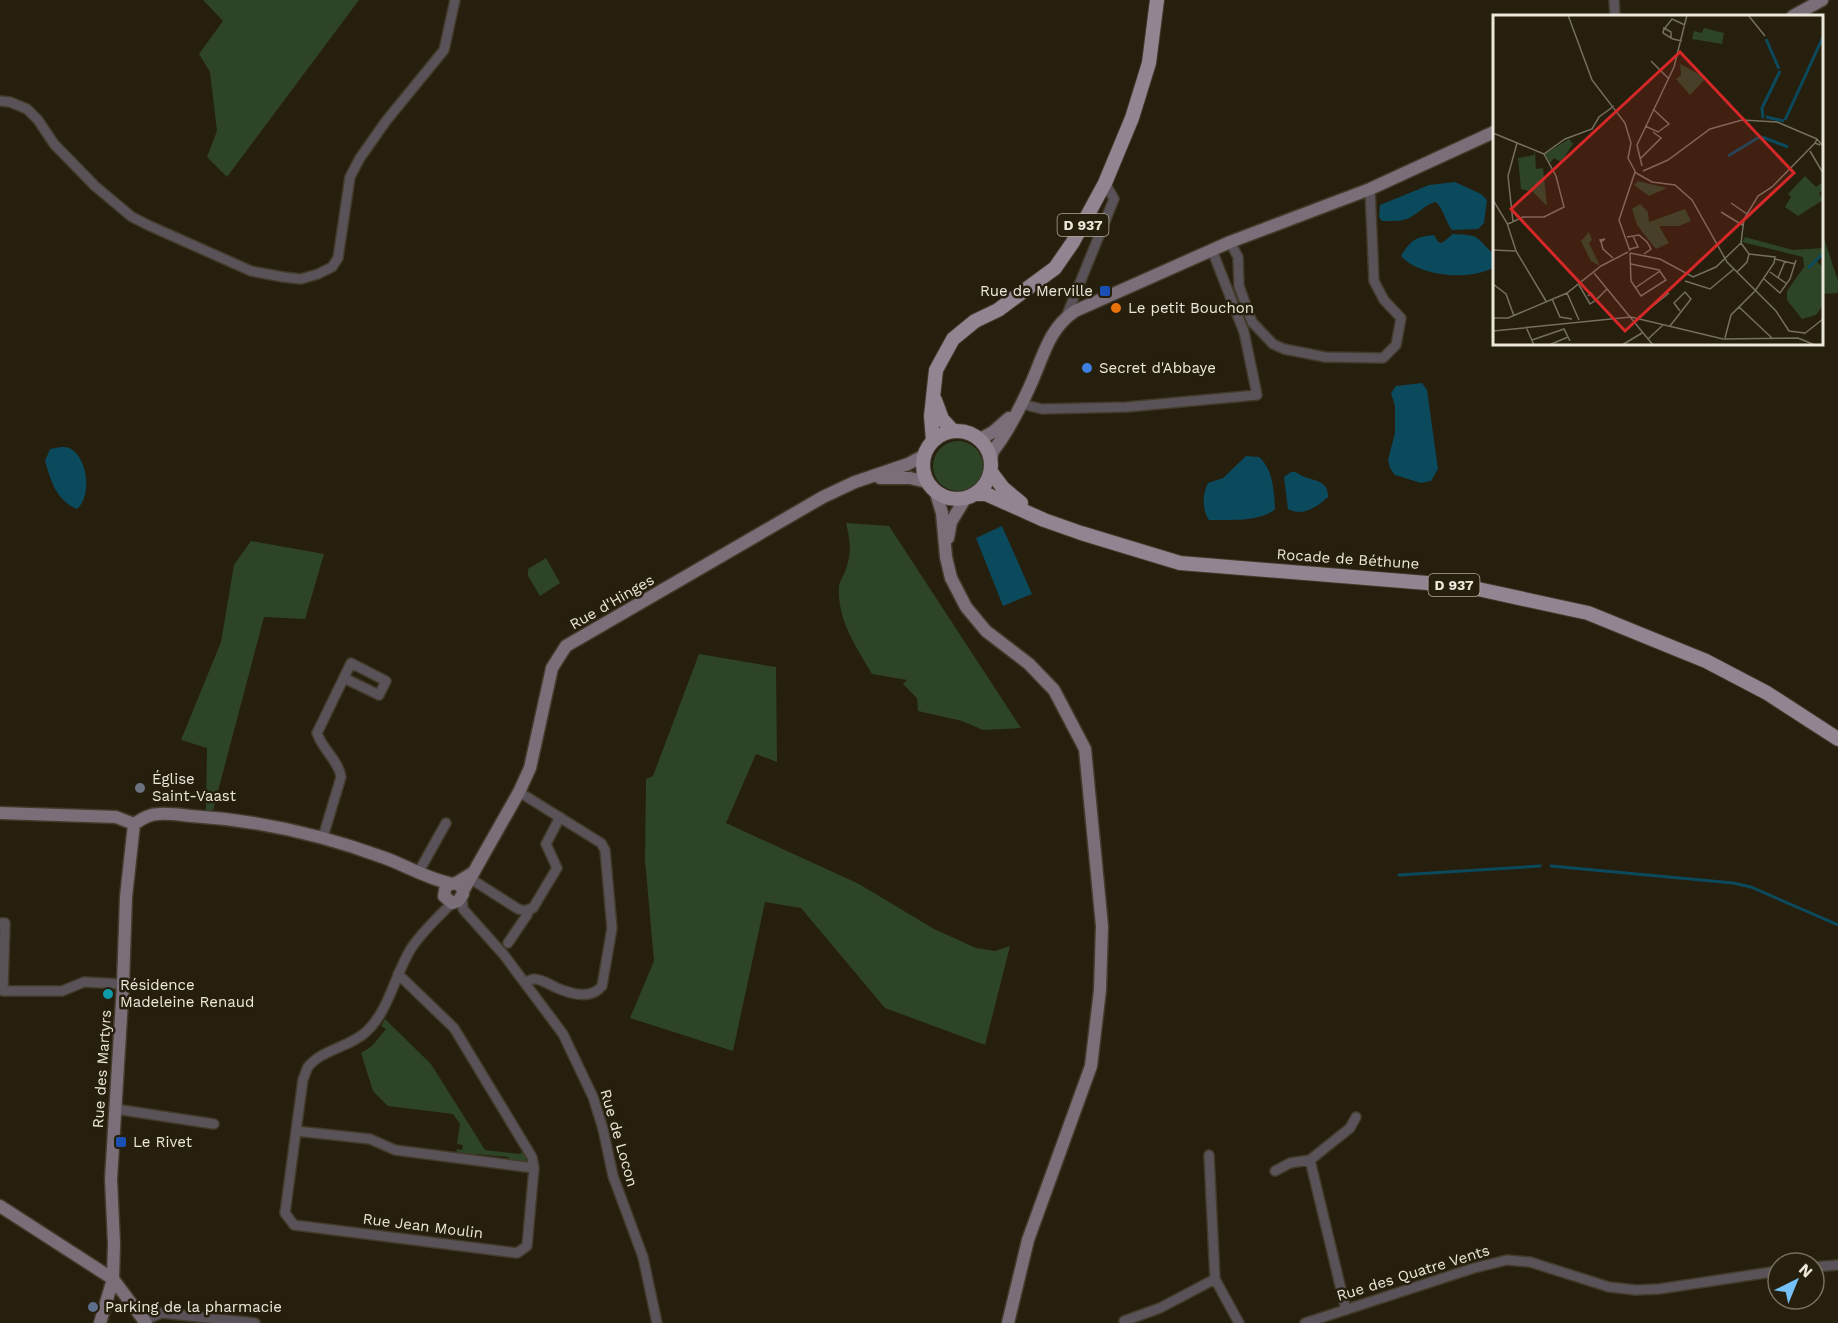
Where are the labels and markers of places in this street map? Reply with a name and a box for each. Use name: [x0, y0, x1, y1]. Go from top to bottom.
place label: Rue de Merville: [980, 282, 1093, 300]
marker: Rue de Merville: [1098, 284, 1112, 298]
place label: Le petit Bouchon: [1128, 299, 1254, 317]
marker: Le petit Bouchon: [1109, 301, 1123, 315]
place label: Secret d'Abbaye: [1099, 359, 1216, 377]
marker: Secret d'Abbaye: [1080, 361, 1094, 375]
place label: Église Saint-Vaast: [152, 770, 237, 805]
marker: Église Saint-Vaast: [133, 781, 147, 795]
place label: Résidence Madeleine Renaud: [120, 976, 254, 1011]
marker: Résidence Madeleine Renaud: [101, 987, 115, 1001]
place label: Le Rivet: [133, 1133, 193, 1151]
marker: Le Rivet: [114, 1135, 128, 1149]
place label: Parking de la pharmacie: [105, 1298, 282, 1316]
marker: Parking de la pharmacie: [86, 1300, 100, 1314]

